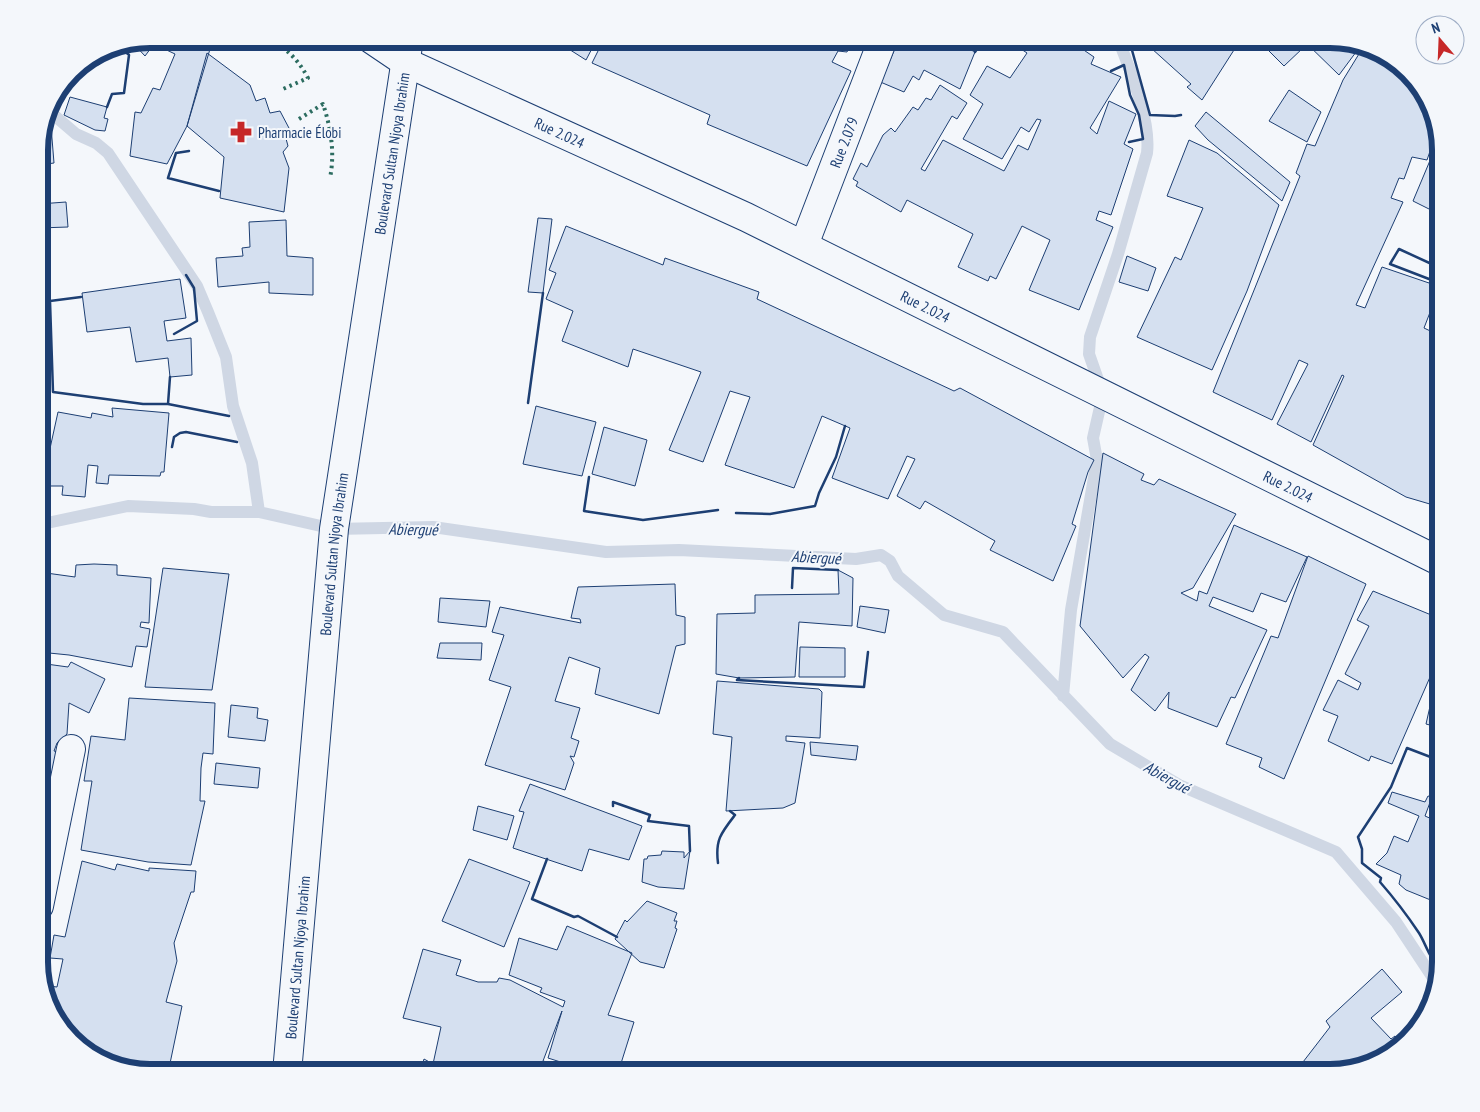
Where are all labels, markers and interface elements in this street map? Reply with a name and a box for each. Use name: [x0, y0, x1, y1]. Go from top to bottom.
north arrow: [1415, 15, 1465, 65]
text: N: [1429, 18, 1442, 37]
street label: Boulevard Sultan Njoya Ibrahim: [370, 71, 413, 236]
street label: Rue 2.024: [532, 113, 588, 152]
street label: Rue 2.079: [825, 114, 862, 170]
pharmacy icon: Pharmacie Élobi: [228, 119, 254, 145]
place label: Pharmacie Élobi: [258, 123, 341, 142]
street label: Rue 2.024: [898, 286, 954, 326]
street label: Rue 2.024: [1260, 466, 1316, 507]
street label: Boulevard Sultan Njoya Ibrahim: [315, 471, 352, 636]
water label: Abiergué: [388, 519, 439, 539]
water label: Abiergué: [791, 546, 843, 568]
water label: Abiergué: [1141, 756, 1195, 798]
street label: Boulevard Sultan Njoya Ibrahim: [280, 875, 314, 1040]

